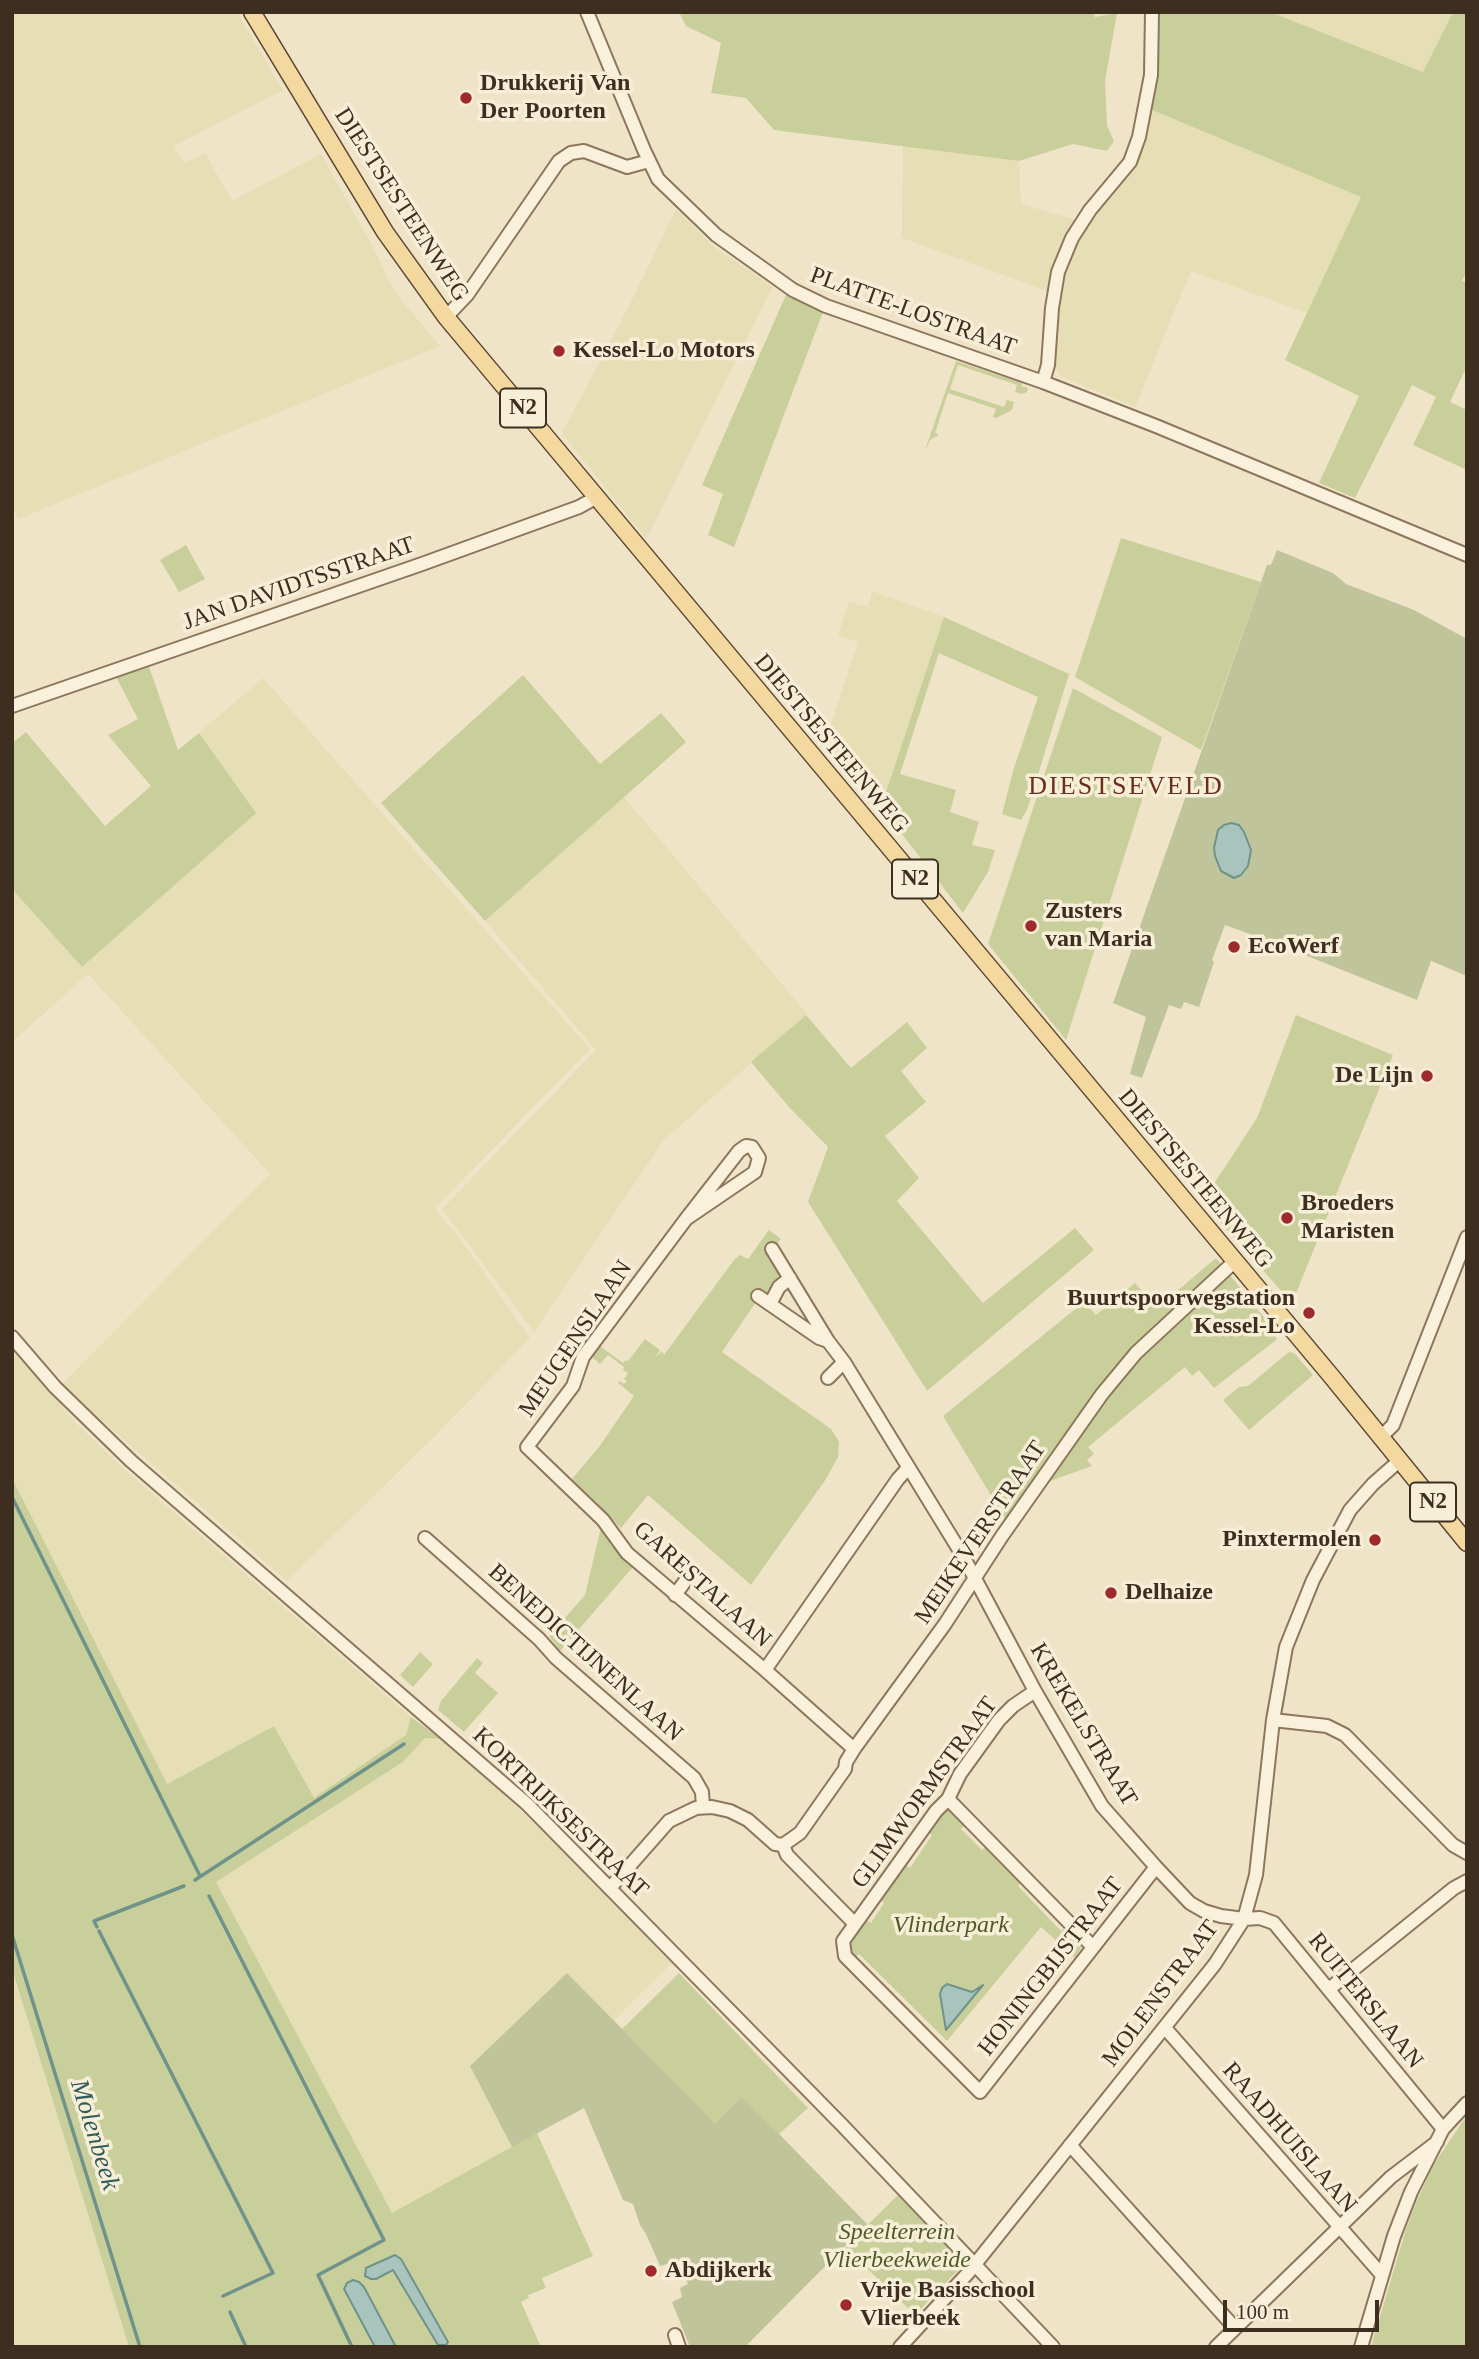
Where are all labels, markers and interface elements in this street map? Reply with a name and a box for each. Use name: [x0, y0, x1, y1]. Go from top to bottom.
place label: Drukkerij Van Der Poorten: [480, 70, 630, 126]
marker: Drukkerij Van Der Poorten: [458, 90, 474, 106]
street label: DIESTSESTEENWEG: [328, 103, 474, 307]
street label: PLATTE-LOSTRAAT: [806, 261, 1020, 363]
place label: Kessel-Lo Motors: [573, 337, 755, 365]
marker: Kessel-Lo Motors: [551, 343, 567, 359]
road number: N2: [500, 388, 546, 428]
street label: JAN DAVIDTSSTRAAT: [179, 531, 419, 637]
street label: DIESTSESTEENWEG: [748, 648, 914, 840]
district label: DIESTSEVELD: [1030, 771, 1222, 803]
road number: N2: [892, 860, 938, 898]
place label: Zusters van Maria: [1045, 898, 1152, 954]
marker: Zusters van Maria: [1023, 918, 1039, 934]
place label: EcoWerf: [1248, 933, 1339, 961]
marker: EcoWerf: [1226, 939, 1242, 955]
place label: De Lijn: [1335, 1062, 1413, 1090]
marker: De Lijn: [1419, 1068, 1435, 1084]
street label: DIESTSESTEENWEG: [1112, 1083, 1278, 1275]
place label: Broeders Maristen: [1301, 1190, 1394, 1246]
marker: Broeders Maristen: [1279, 1210, 1295, 1226]
street label: MEUGENSLAAN: [513, 1255, 639, 1423]
place label: Buurtspoorwegstation Kessel-Lo: [1067, 1285, 1295, 1341]
marker: Buurtspoorwegstation Kessel-Lo: [1301, 1305, 1317, 1321]
street label: MEIKEVERSTRAAT: [909, 1436, 1053, 1630]
road number: N2: [1410, 1483, 1456, 1522]
street label: GARESTALAAN: [627, 1516, 777, 1654]
place label: Pinxtermolen: [1222, 1526, 1361, 1554]
marker: Pinxtermolen: [1367, 1532, 1383, 1548]
street label: BENEDICTIJNENLAAN: [482, 1558, 688, 1748]
place label: Delhaize: [1125, 1579, 1213, 1607]
marker: Delhaize: [1103, 1585, 1119, 1601]
street label: KREKELSTRAAT: [1023, 1638, 1143, 1812]
street label: GLIMWORMSTRAAT: [846, 1692, 1004, 1894]
street label: KORTRIJKSESTRAAT: [466, 1722, 654, 1904]
street label: HONINGBIJSTRAAT: [972, 1872, 1130, 2062]
park label: Vlinderpark: [893, 1912, 1009, 1940]
street label: MOLENSTRAAT: [1097, 1915, 1225, 2073]
street label: RUITERSLAAN: [1301, 1927, 1429, 2075]
street label: RAADHUISLAAN: [1216, 2057, 1362, 2219]
water label: Molenbeek: [62, 2076, 126, 2194]
park label: Speelterrein Vlierbeekweide: [823, 2219, 971, 2275]
place label: Abdijkerk: [665, 2257, 772, 2285]
marker: Abdijkerk: [643, 2263, 659, 2279]
place label: Vrije Basisschool Vlierbeek: [860, 2277, 1035, 2333]
scale bar: [1227, 2286, 1383, 2330]
marker: Vrije Basisschool Vlierbeek: [838, 2297, 854, 2313]
text: 100 m: [1236, 2300, 1289, 2324]

